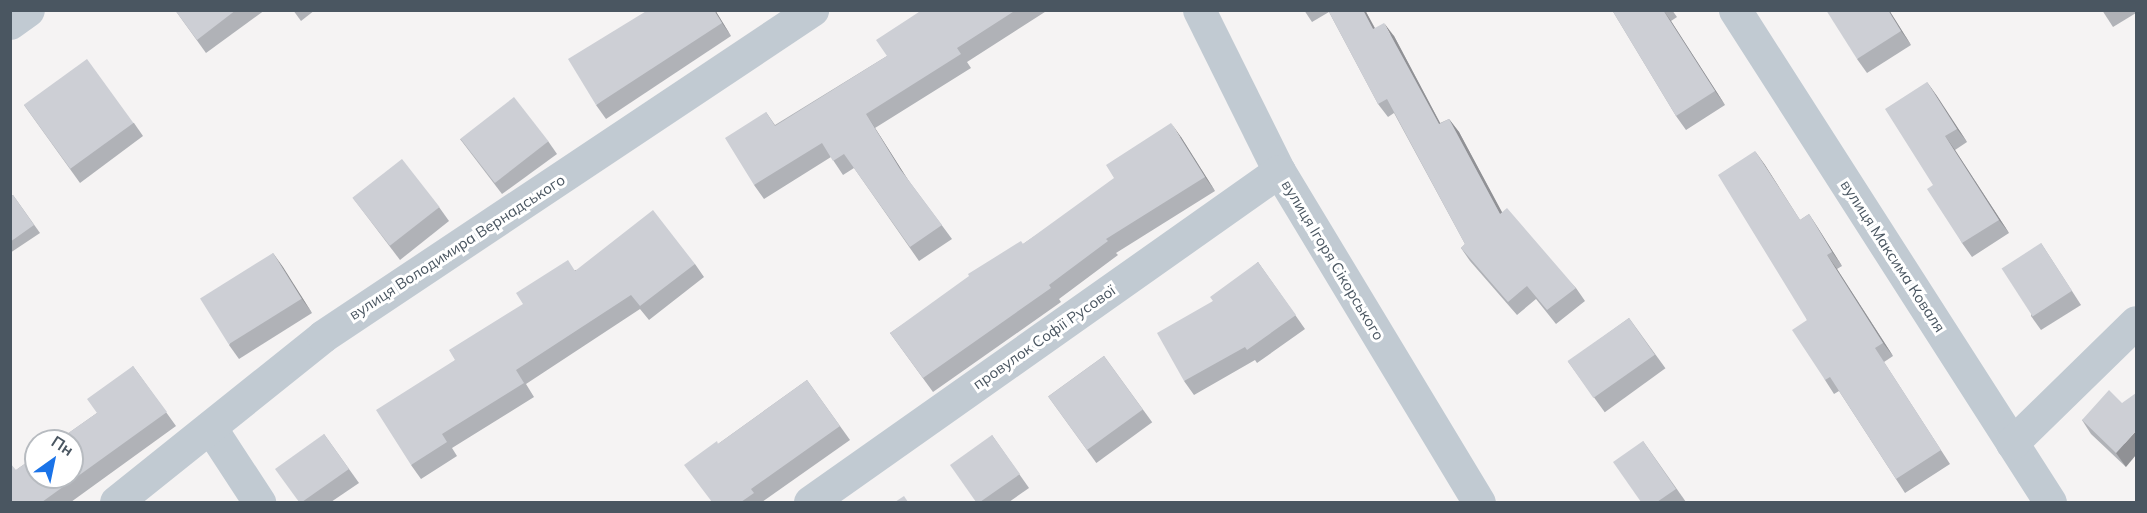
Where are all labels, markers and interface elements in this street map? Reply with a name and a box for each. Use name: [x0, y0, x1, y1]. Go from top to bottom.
street label: вулиця Володимира Вернадського: [346, 170, 568, 324]
street label: вулиця Ігоря Сікорського: [1278, 177, 1388, 343]
street label: вулиця Максима Коваля: [1837, 177, 1949, 335]
street label: провулок Софії Русової: [969, 281, 1119, 393]
north arrow: [24, 429, 84, 489]
text: Пн: [48, 431, 77, 460]

